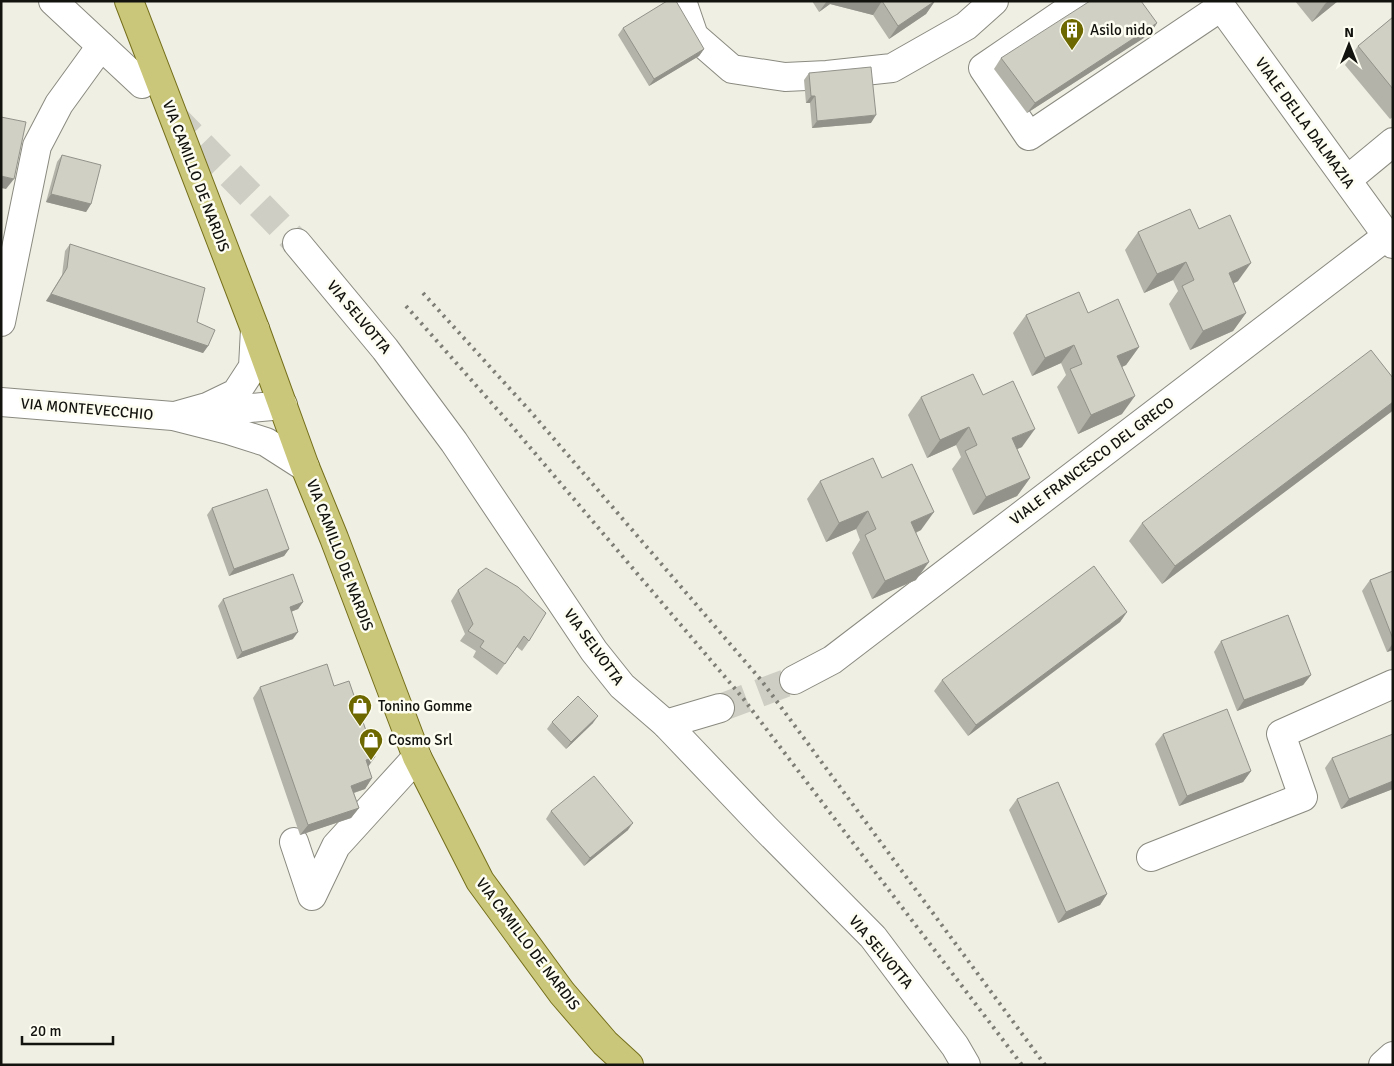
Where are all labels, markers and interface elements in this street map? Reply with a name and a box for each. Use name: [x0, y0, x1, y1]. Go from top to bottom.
building icon: Asilo nido: [1059, 17, 1085, 51]
north arrow: [1324, 20, 1374, 70]
place label: Asilo nido: [1090, 21, 1153, 39]
text: N: [1344, 24, 1354, 41]
street label: VIALE DELLA DALMAZIA: [1251, 54, 1359, 192]
street label: VIA CAMILLO DE NARDIS: [159, 98, 233, 254]
street label: VIA SELVOTTA: [323, 277, 395, 357]
street label: VIALE FRANCESCO DEL GRECO: [1006, 393, 1178, 529]
street label: VIA MONTEVECCHIO: [20, 394, 154, 424]
street label: VIA CAMILLO DE NARDIS: [303, 477, 377, 633]
street label: VIA SELVOTTA: [560, 605, 628, 689]
shop icon: Tonino Gomme: [347, 693, 373, 727]
place label: Tonino Gomme: [378, 697, 472, 715]
shop icon: Cosmo Srl: [358, 727, 384, 761]
place label: Cosmo Srl: [388, 731, 453, 749]
street label: VIA CAMILLO DE NARDIS: [472, 874, 584, 1014]
street label: VIA SELVOTTA: [845, 912, 917, 992]
scale bar: [22, 1014, 114, 1046]
text: 20 m: [30, 1022, 61, 1040]

